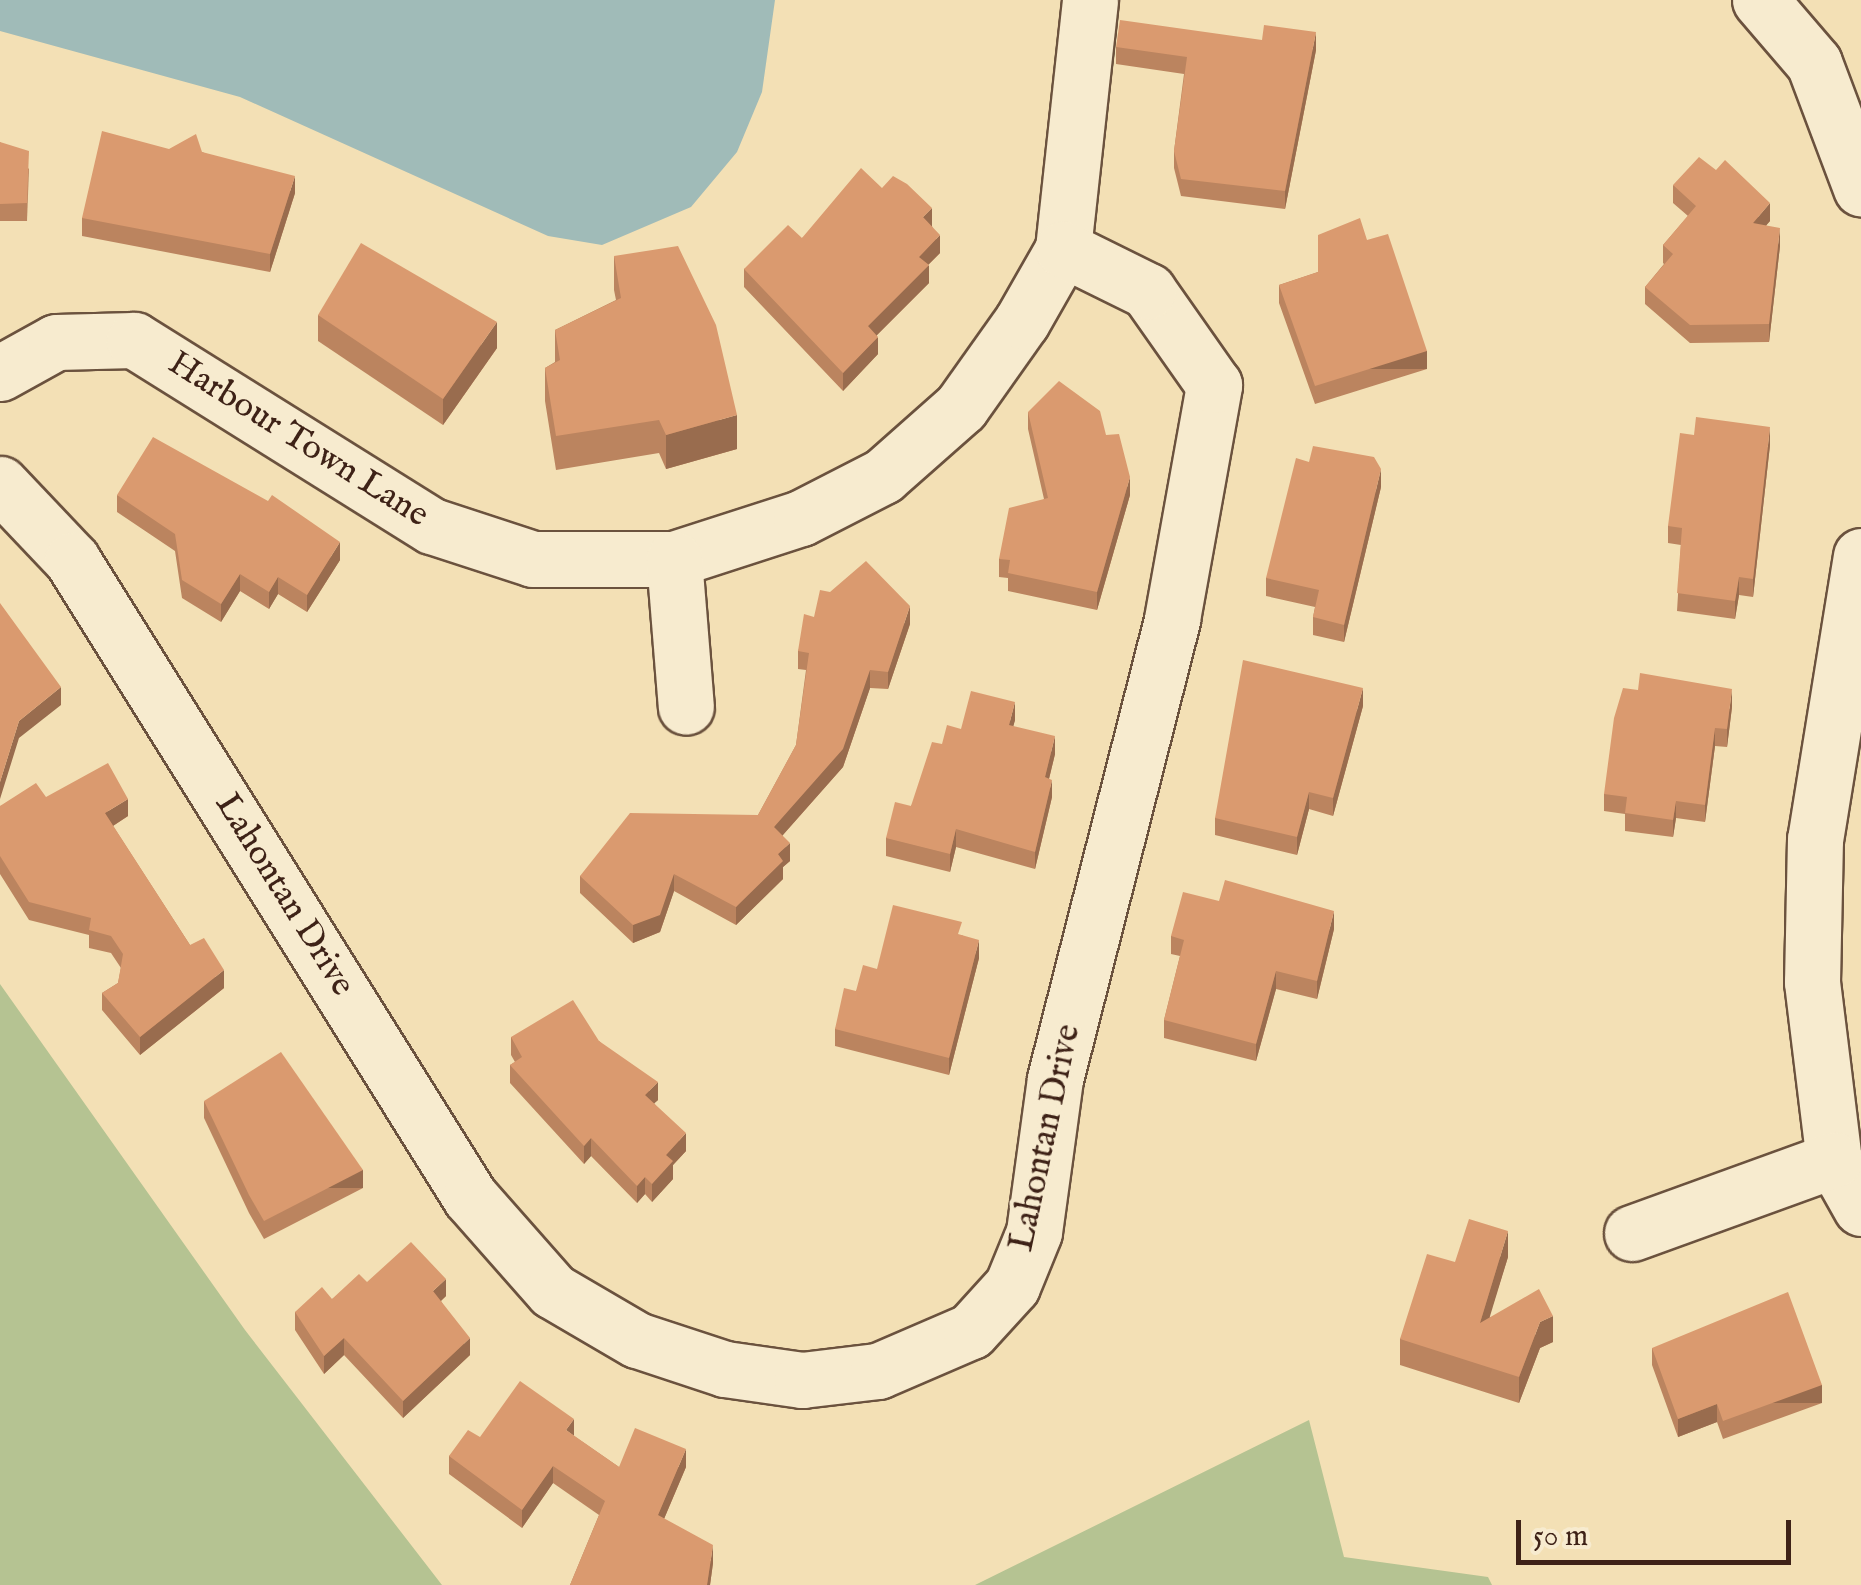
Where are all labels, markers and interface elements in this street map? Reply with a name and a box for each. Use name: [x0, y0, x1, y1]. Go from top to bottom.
street label: Harbour Town Lane: [160, 343, 436, 537]
street label: Lahontan Drive: [205, 786, 363, 1004]
street label: Lahontan Drive: [1001, 1021, 1091, 1255]
scale bar: [1521, 1500, 1796, 1562]
text: 50 m: [1533, 1518, 1588, 1556]

